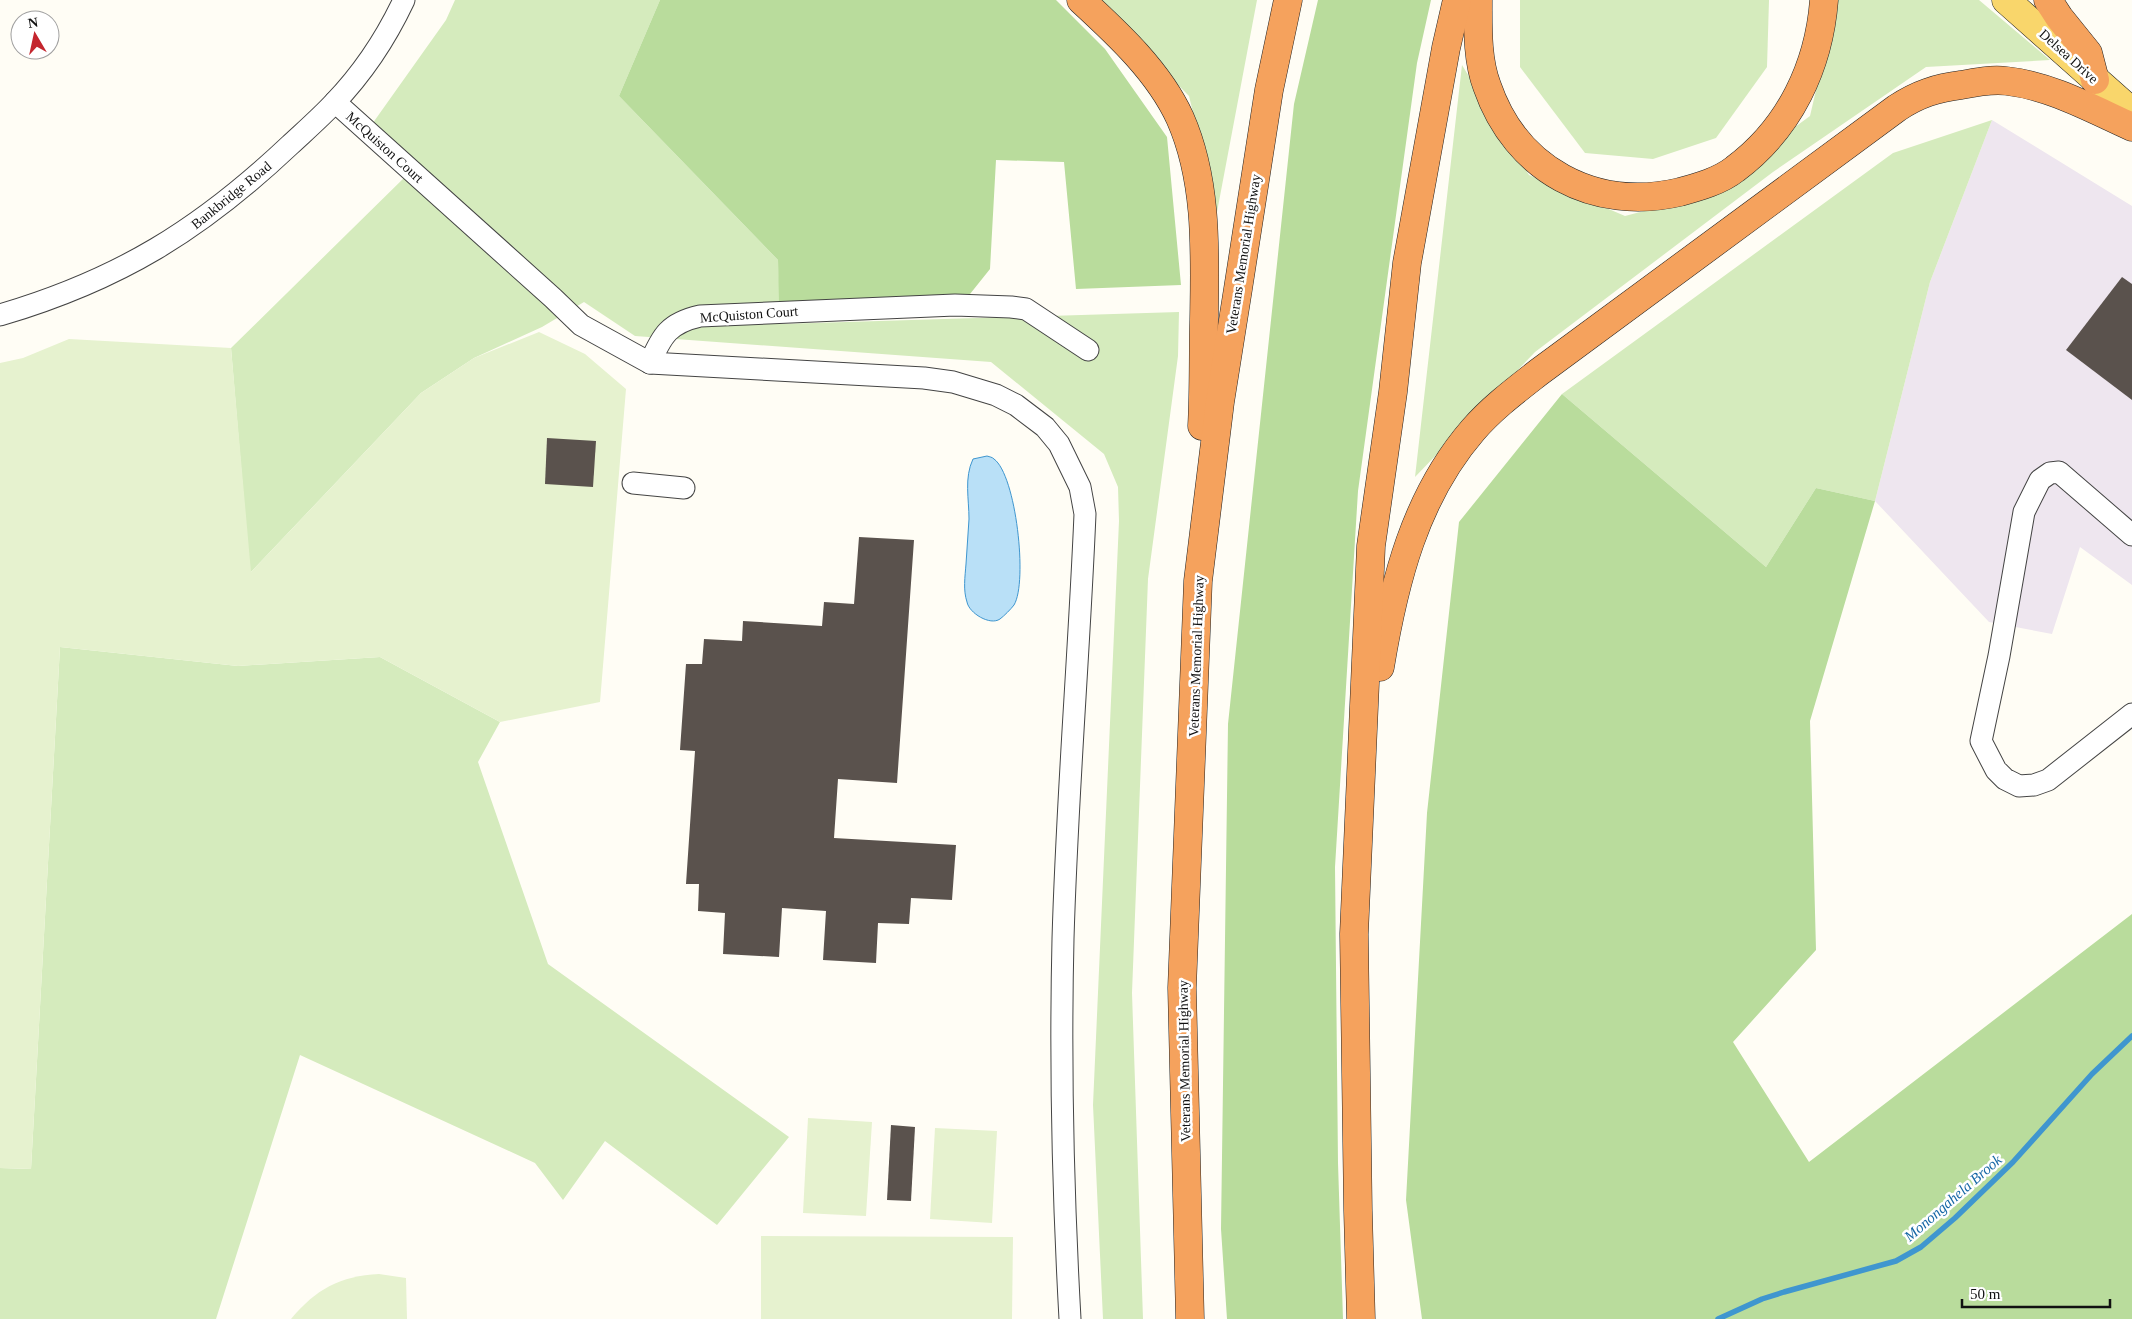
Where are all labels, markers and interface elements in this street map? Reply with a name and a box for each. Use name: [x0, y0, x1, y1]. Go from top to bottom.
north arrow: [10, 10, 60, 60]
text: N: [27, 14, 39, 31]
street label: Delsea Drive: [2036, 26, 2101, 87]
street label: McQuiston Court: [343, 109, 426, 186]
street label: Bankbridge Road: [188, 159, 274, 232]
street label: Veterans Memorial Highway: [1223, 173, 1264, 335]
street label: McQuiston Court: [699, 304, 799, 325]
street label: Veterans Memorial Highway: [1186, 575, 1207, 737]
street label: Veterans Memorial Highway: [1176, 980, 1193, 1142]
water label: Monongahela Brook: [1901, 1151, 2005, 1245]
scale bar: [1962, 1276, 2110, 1308]
text: 50 m: [1970, 1286, 2001, 1302]

